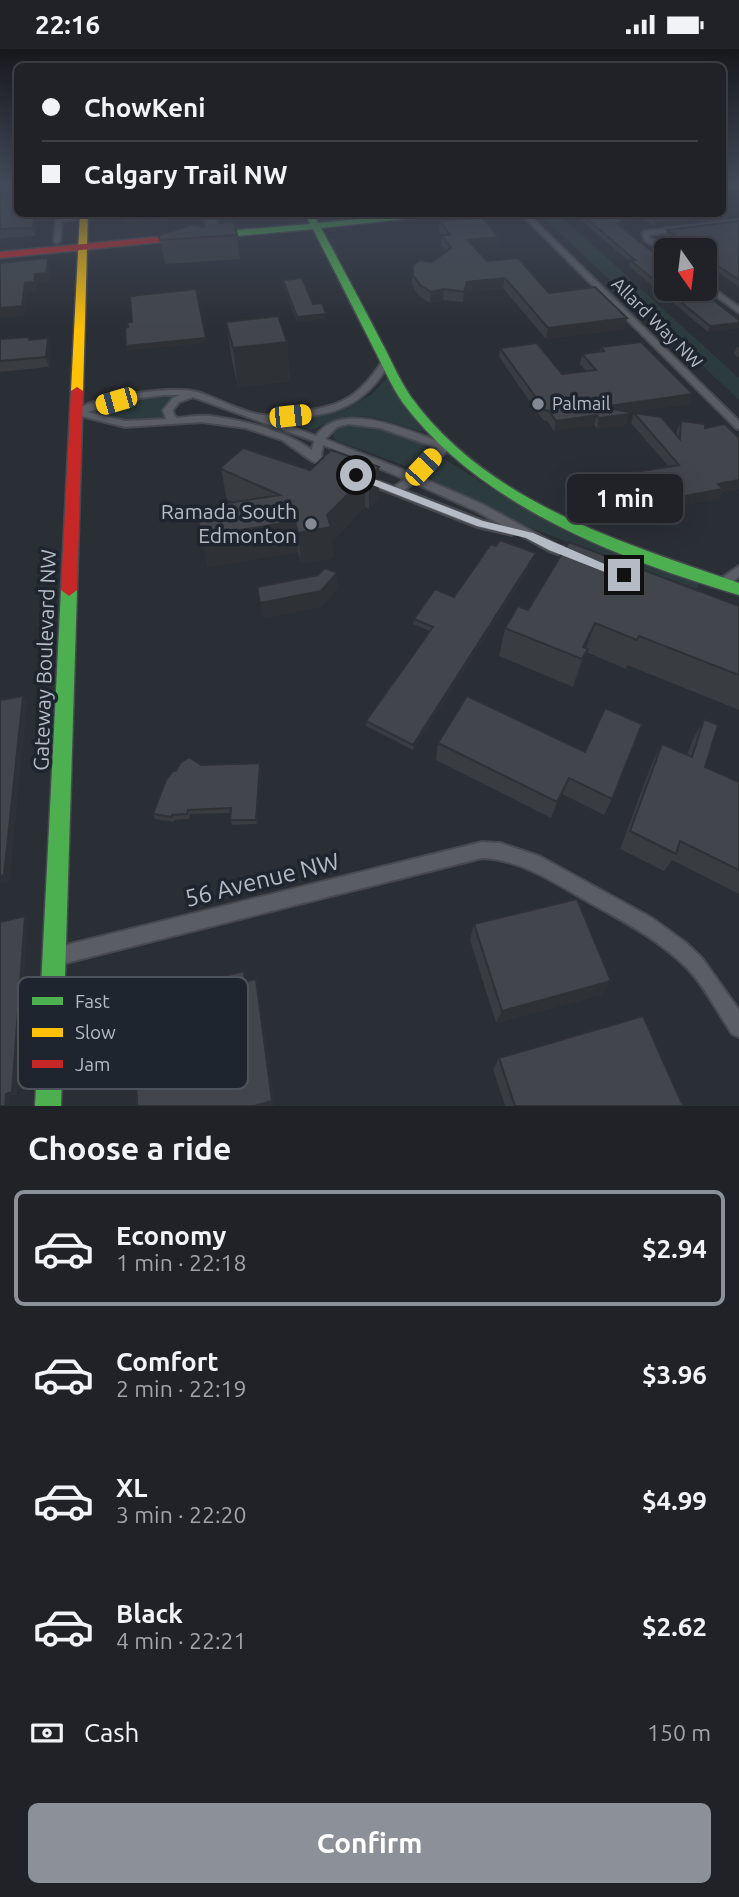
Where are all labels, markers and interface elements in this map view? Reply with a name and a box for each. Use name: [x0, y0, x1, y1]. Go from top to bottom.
text: 22:16: [35, 10, 100, 39]
text: ChowKeni: [84, 93, 205, 122]
text: Calgary Trail NW: [84, 160, 287, 189]
north arrow: [654, 238, 718, 301]
map controls: [654, 238, 717, 301]
street label: Allard Way NW: [608, 273, 707, 372]
car: [93, 385, 140, 417]
place label: Palmail: [552, 393, 611, 413]
marker: Palmail: [530, 396, 546, 412]
car: [269, 403, 312, 429]
car: [401, 444, 446, 490]
route start: [340, 459, 372, 491]
callout: 1 min: [566, 473, 682, 523]
text: 1 min: [596, 486, 654, 511]
place label: Ramada South Edmonton: [161, 499, 297, 547]
marker: Ramada South Edmonton: [303, 516, 319, 532]
street label: Gateway Boulevard NW: [28, 549, 60, 771]
route end: [608, 559, 640, 591]
street label: 56 Avenue NW: [182, 847, 342, 912]
legend: [18, 977, 248, 1089]
text: Fast: [75, 990, 110, 1012]
text: Slow: [75, 1021, 116, 1043]
text: Jam: [75, 1053, 111, 1075]
text: Choose a ride: [28, 1130, 231, 1166]
icon: car: [32, 1217, 95, 1280]
text: Economy: [116, 1221, 226, 1250]
text: $2.94: [642, 1234, 707, 1263]
text: 1 min · 22:18: [116, 1250, 247, 1275]
icon: car: [32, 1343, 95, 1406]
text: Comfort: [116, 1347, 219, 1376]
text: $3.96: [642, 1360, 707, 1389]
text: 2 min · 22:19: [116, 1376, 247, 1401]
icon: car: [32, 1469, 95, 1532]
text: XL: [116, 1473, 147, 1502]
text: $4.99: [642, 1486, 707, 1515]
text: 3 min · 22:20: [116, 1502, 247, 1527]
icon: car: [32, 1595, 95, 1658]
text: Black: [116, 1599, 183, 1628]
text: $2.62: [642, 1612, 707, 1641]
text: 4 min · 22:21: [116, 1628, 247, 1653]
icon: cash: [28, 1714, 66, 1752]
text: Cash: [84, 1718, 139, 1747]
text: 150 m: [647, 1720, 711, 1745]
button: Confirm: [28, 1803, 711, 1883]

